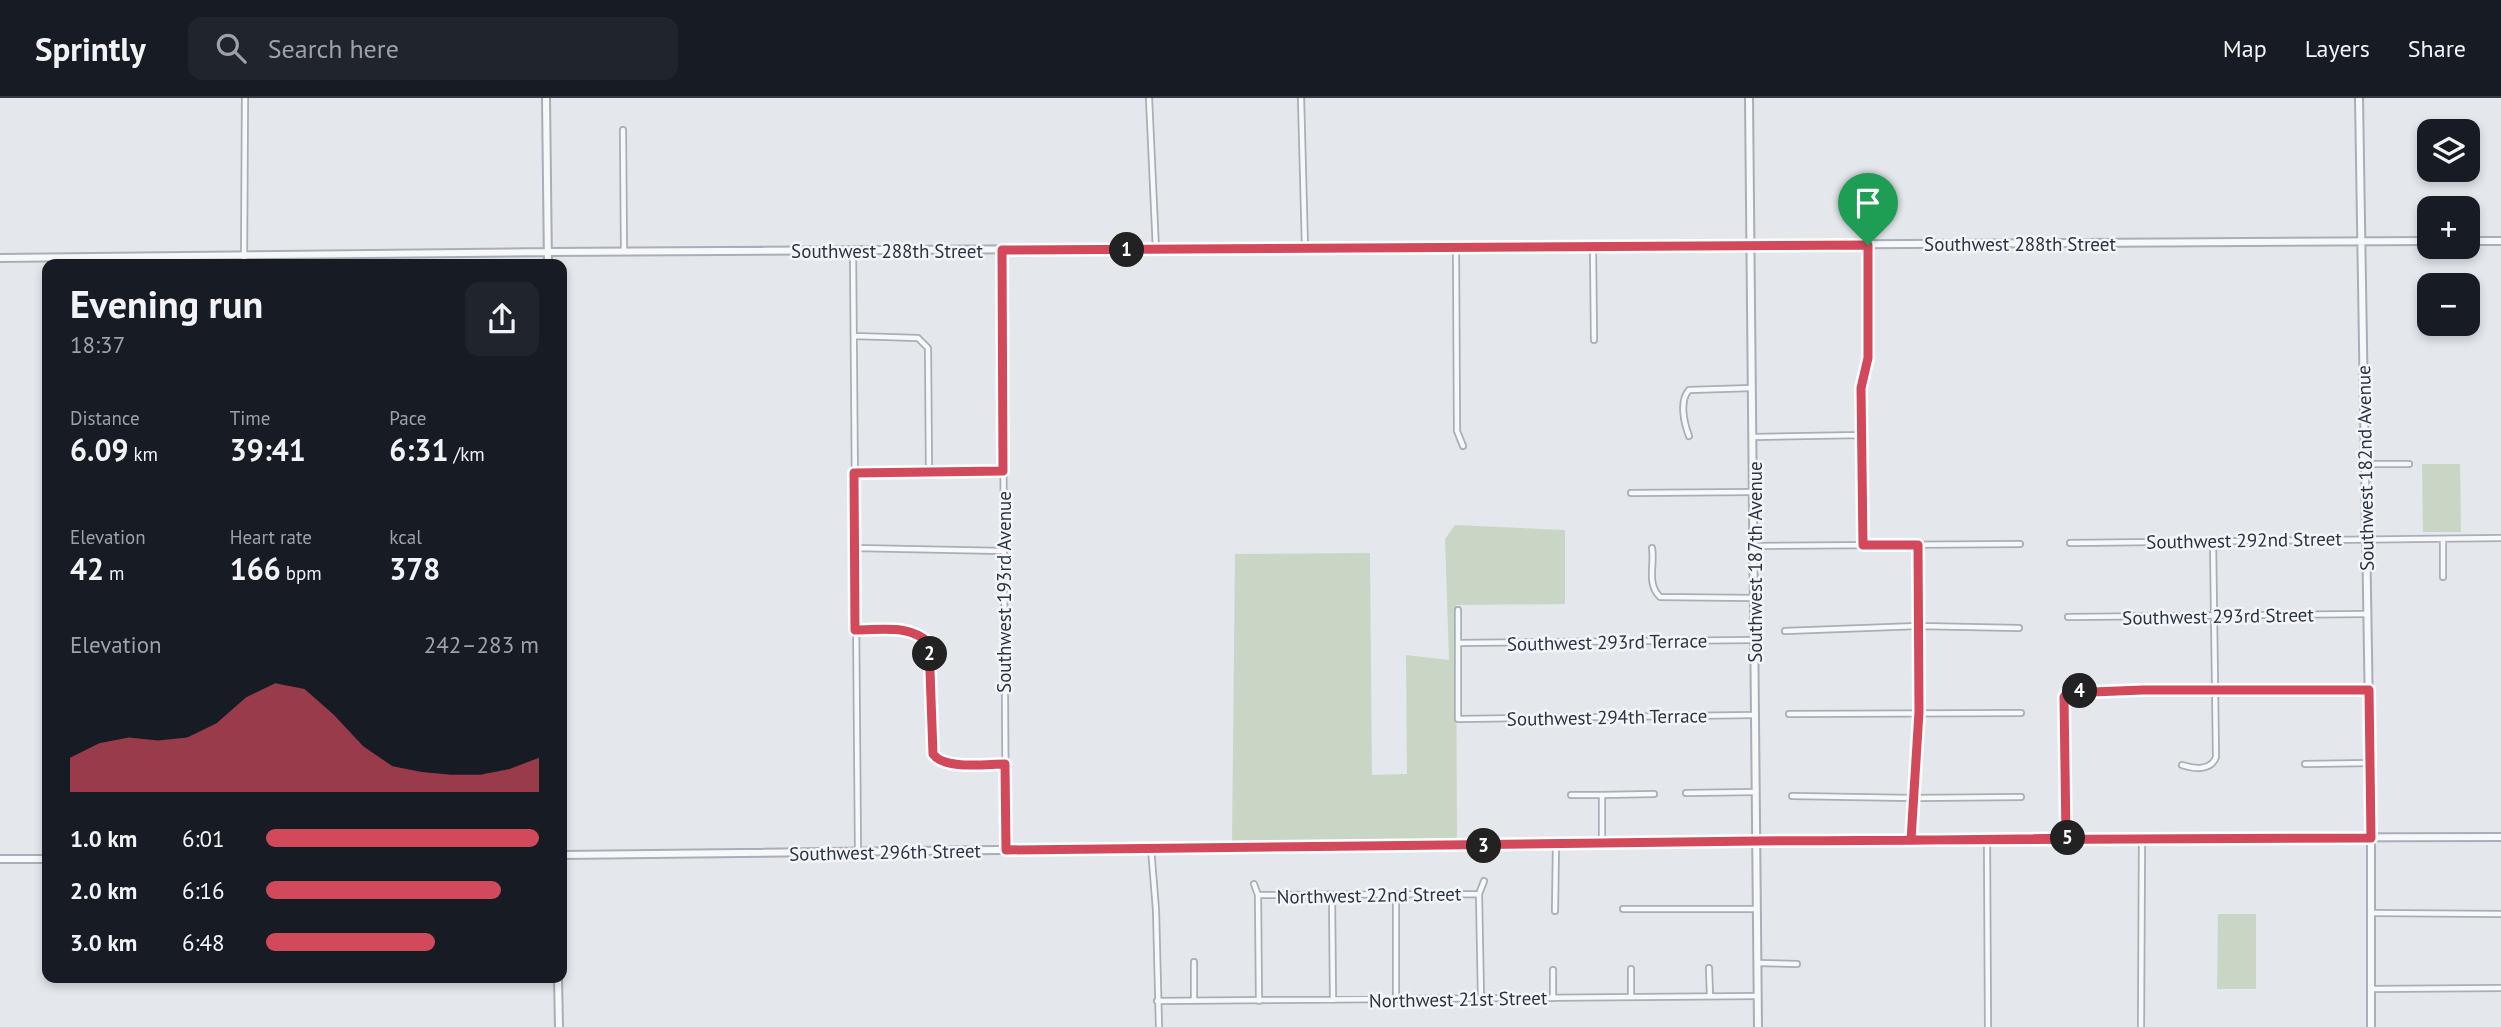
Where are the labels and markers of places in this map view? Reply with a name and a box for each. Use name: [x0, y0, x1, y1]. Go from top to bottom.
pin: [1838, 173, 1898, 245]
pin: 1: [1110, 232, 1144, 268]
pin: 2: [912, 636, 948, 672]
pin: 4: [2062, 674, 2098, 708]
pin: 5: [2050, 820, 2086, 856]
pin: 3: [1466, 828, 1502, 864]

